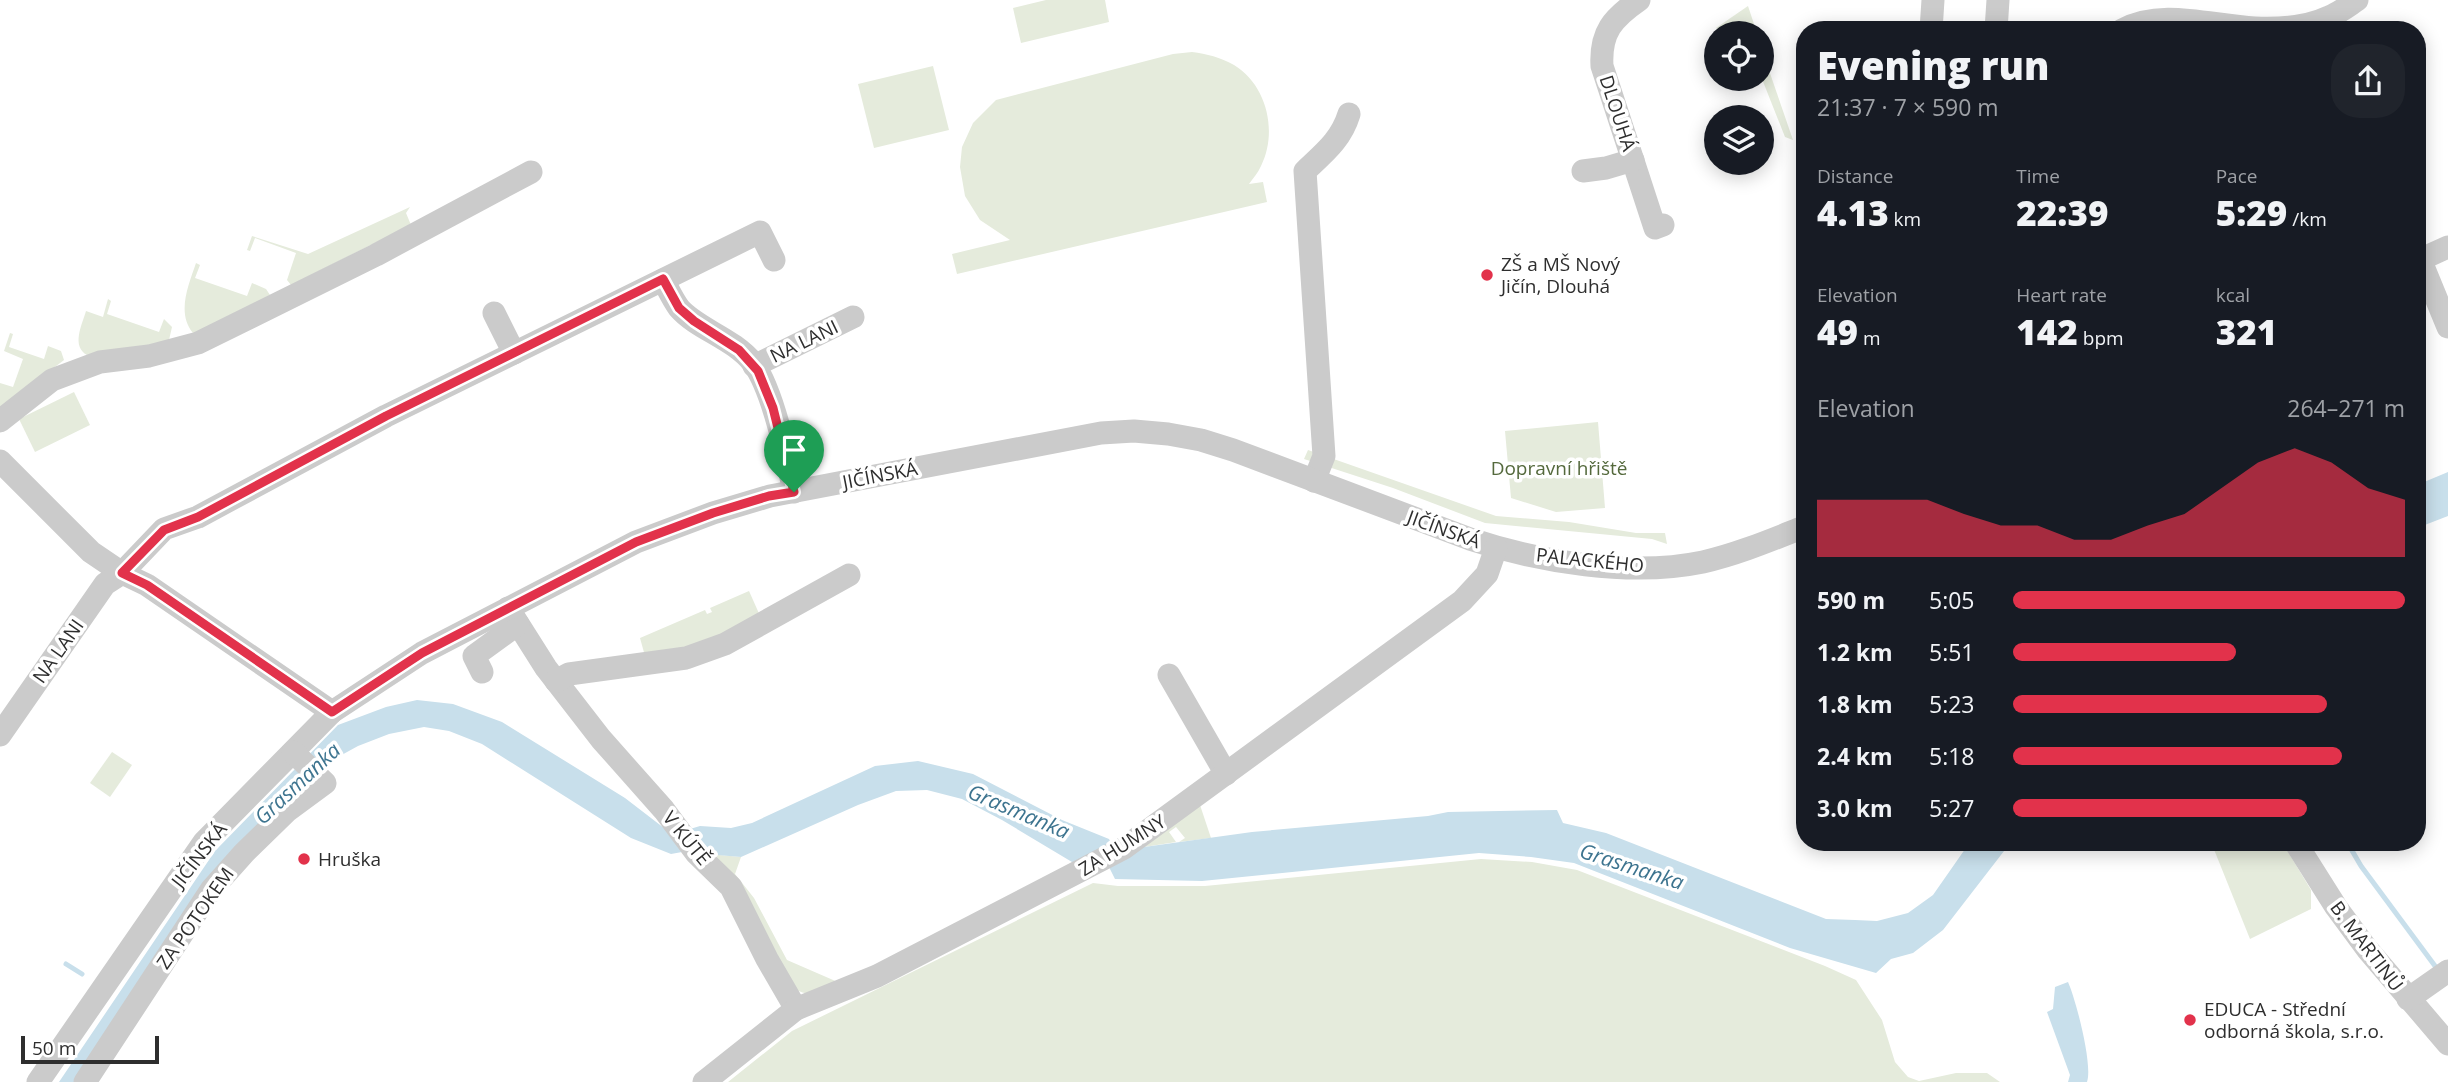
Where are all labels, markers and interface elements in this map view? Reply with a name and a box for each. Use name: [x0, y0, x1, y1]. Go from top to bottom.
map controls: [1704, 21, 1774, 175]
button: locate: [1704, 21, 1774, 91]
text: Evening run: [1817, 39, 2049, 91]
button: share: [2331, 44, 2405, 118]
street label: DLOUHÁ: [1594, 72, 1642, 154]
text: 21:37 · 7 × 590 m: [1817, 91, 1999, 123]
button: layers: [1704, 105, 1774, 175]
text: Distance: [1817, 163, 1893, 189]
text: Time: [2016, 163, 2060, 189]
text: Pace: [2216, 163, 2257, 189]
text: 4.13: [1817, 189, 1889, 236]
text: 22:39: [2016, 189, 2108, 236]
text: 5:29: [2216, 189, 2287, 236]
text: km: [1889, 206, 1921, 232]
text: /km: [2287, 206, 2327, 232]
place label: ZŠ a MŠ Nový Jičín, Dlouhá: [1499, 251, 1620, 299]
marker: ZŠ a MŠ Nový Jičín, Dlouhá: [1479, 267, 1495, 283]
text: Elevation: [1817, 282, 1898, 308]
text: Heart rate: [2016, 282, 2107, 308]
text: kcal: [2216, 282, 2250, 308]
text: 49: [1817, 308, 1858, 355]
text: 142: [2016, 308, 2078, 355]
text: 321: [2216, 308, 2277, 355]
street label: NA LANI: [766, 313, 842, 369]
text: m: [1858, 325, 1881, 351]
text: bpm: [2078, 325, 2124, 351]
text: Elevation: [1817, 392, 1915, 424]
text: 264–271 m: [2287, 392, 2405, 424]
pin: [764, 420, 824, 492]
icon: arrive: [775, 431, 813, 469]
street label: JIČÍNSKÁ: [838, 455, 920, 495]
park label: Dopravní hřiště: [1491, 455, 1627, 481]
street label: JIČÍNSKÁ: [1402, 503, 1484, 554]
street label: PALACKÉHO: [1535, 541, 1645, 579]
text: 590 m: [1817, 584, 1885, 616]
text: 5:05: [1929, 584, 1975, 616]
street label: NA LANI: [26, 614, 90, 688]
text: 1.2 km: [1817, 636, 1893, 668]
text: 5:51: [1929, 636, 1975, 668]
text: 1.8 km: [1817, 688, 1893, 720]
text: 5:23: [1929, 688, 1975, 720]
water label: Grasmanka: [248, 736, 346, 830]
text: 2.4 km: [1817, 740, 1893, 772]
text: 5:18: [1929, 740, 1975, 772]
water label: Grasmanka: [964, 777, 1074, 845]
text: 3.0 km: [1817, 792, 1893, 824]
text: 5:27: [1929, 792, 1975, 824]
street label: V KÚTĚ: [657, 805, 717, 871]
street label: ZA HUMNY: [1074, 808, 1171, 882]
street label: JIČÍNSKÁ: [164, 817, 233, 895]
water label: Grasmanka: [1576, 836, 1688, 896]
place label: Hruška: [318, 846, 381, 872]
marker: Hruška: [296, 851, 312, 867]
street label: ZA POTOKEM: [150, 862, 240, 974]
street label: B. MARTINŮ: [2324, 895, 2410, 997]
place label: EDUCA - Střední odborná škola, s.r.o.: [2204, 996, 2384, 1044]
marker: EDUCA - Střední odborná škola, s.r.o.: [2182, 1012, 2198, 1028]
scale bar: [21, 1033, 159, 1065]
text: 50 m: [32, 1035, 76, 1061]

